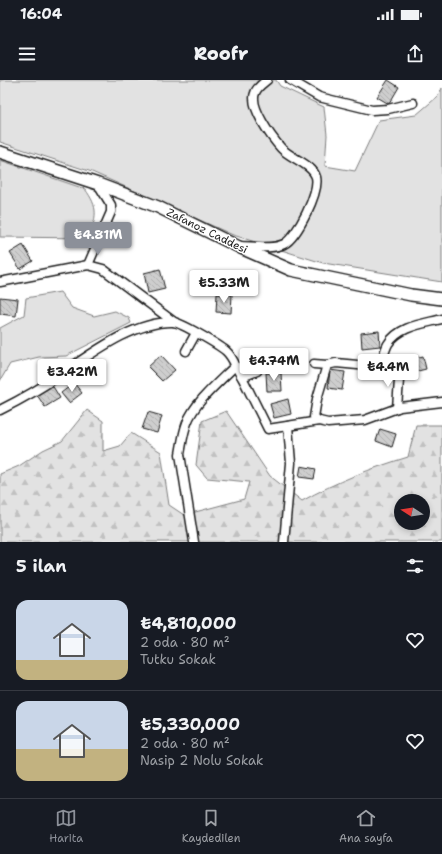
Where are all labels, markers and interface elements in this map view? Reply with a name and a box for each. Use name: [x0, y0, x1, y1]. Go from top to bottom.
text: 16:04: [20, 4, 62, 24]
text: Roofr: [194, 42, 248, 66]
icon: menu: [16, 43, 38, 65]
icon: share: [404, 43, 426, 65]
street label: Zafanoz Caddesi: [164, 205, 250, 257]
pin: ₺4.81M: [65, 222, 131, 256]
text: ₺4.81M: [74, 226, 122, 243]
pin: ₺5.33M: [191, 270, 257, 304]
text: ₺5.33M: [198, 274, 250, 291]
pin: ₺4.74M: [241, 348, 307, 382]
text: ₺4.74M: [249, 352, 299, 369]
pin: ₺4.4M: [360, 354, 416, 388]
text: ₺4.4M: [367, 358, 409, 375]
pin: ₺3.42M: [39, 359, 105, 393]
text: ₺3.42M: [46, 363, 98, 380]
north arrow: [394, 494, 430, 530]
map controls: [394, 494, 430, 530]
text: 5 ilan: [16, 555, 66, 577]
icon: filters: [404, 555, 426, 577]
text: ₺4,810,000: [140, 612, 236, 634]
icon: home: [48, 616, 96, 664]
icon: heart: [404, 629, 426, 651]
text: 2 oda · 80 m²: [140, 634, 230, 651]
text: Tutku Sokak: [140, 651, 216, 668]
text: ₺5,330,000: [140, 713, 240, 735]
icon: home: [48, 717, 96, 765]
icon: heart: [404, 730, 426, 752]
text: 2 oda · 80 m²: [140, 735, 230, 752]
text: Nasip 2 Nolu Sokak: [140, 752, 264, 769]
tab: Harita: [49, 807, 83, 846]
tab: Kaydedilen: [182, 807, 240, 846]
tab: Ana sayfa: [339, 807, 393, 846]

